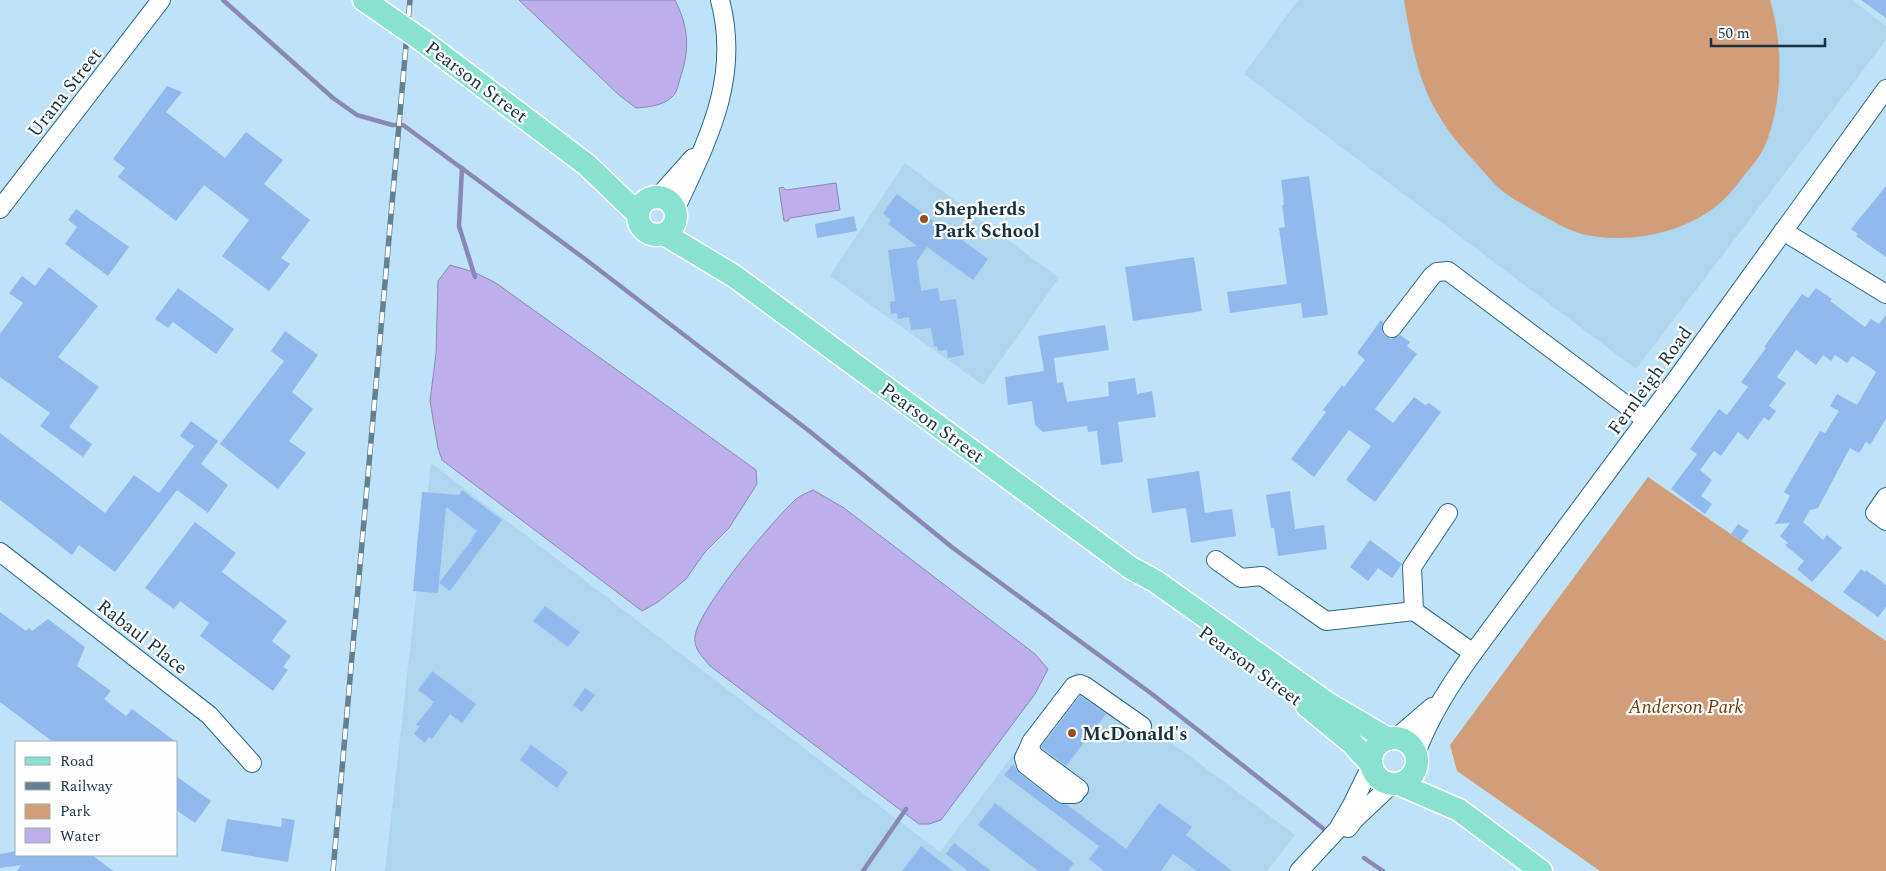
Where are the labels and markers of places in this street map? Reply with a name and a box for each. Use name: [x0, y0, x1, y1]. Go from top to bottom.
place label: Shepherds Park School: [934, 195, 1040, 246]
marker: Shepherds Park School: [918, 213, 930, 225]
place label: McDonald's: [1082, 720, 1188, 749]
marker: McDonald's: [1066, 727, 1078, 739]

